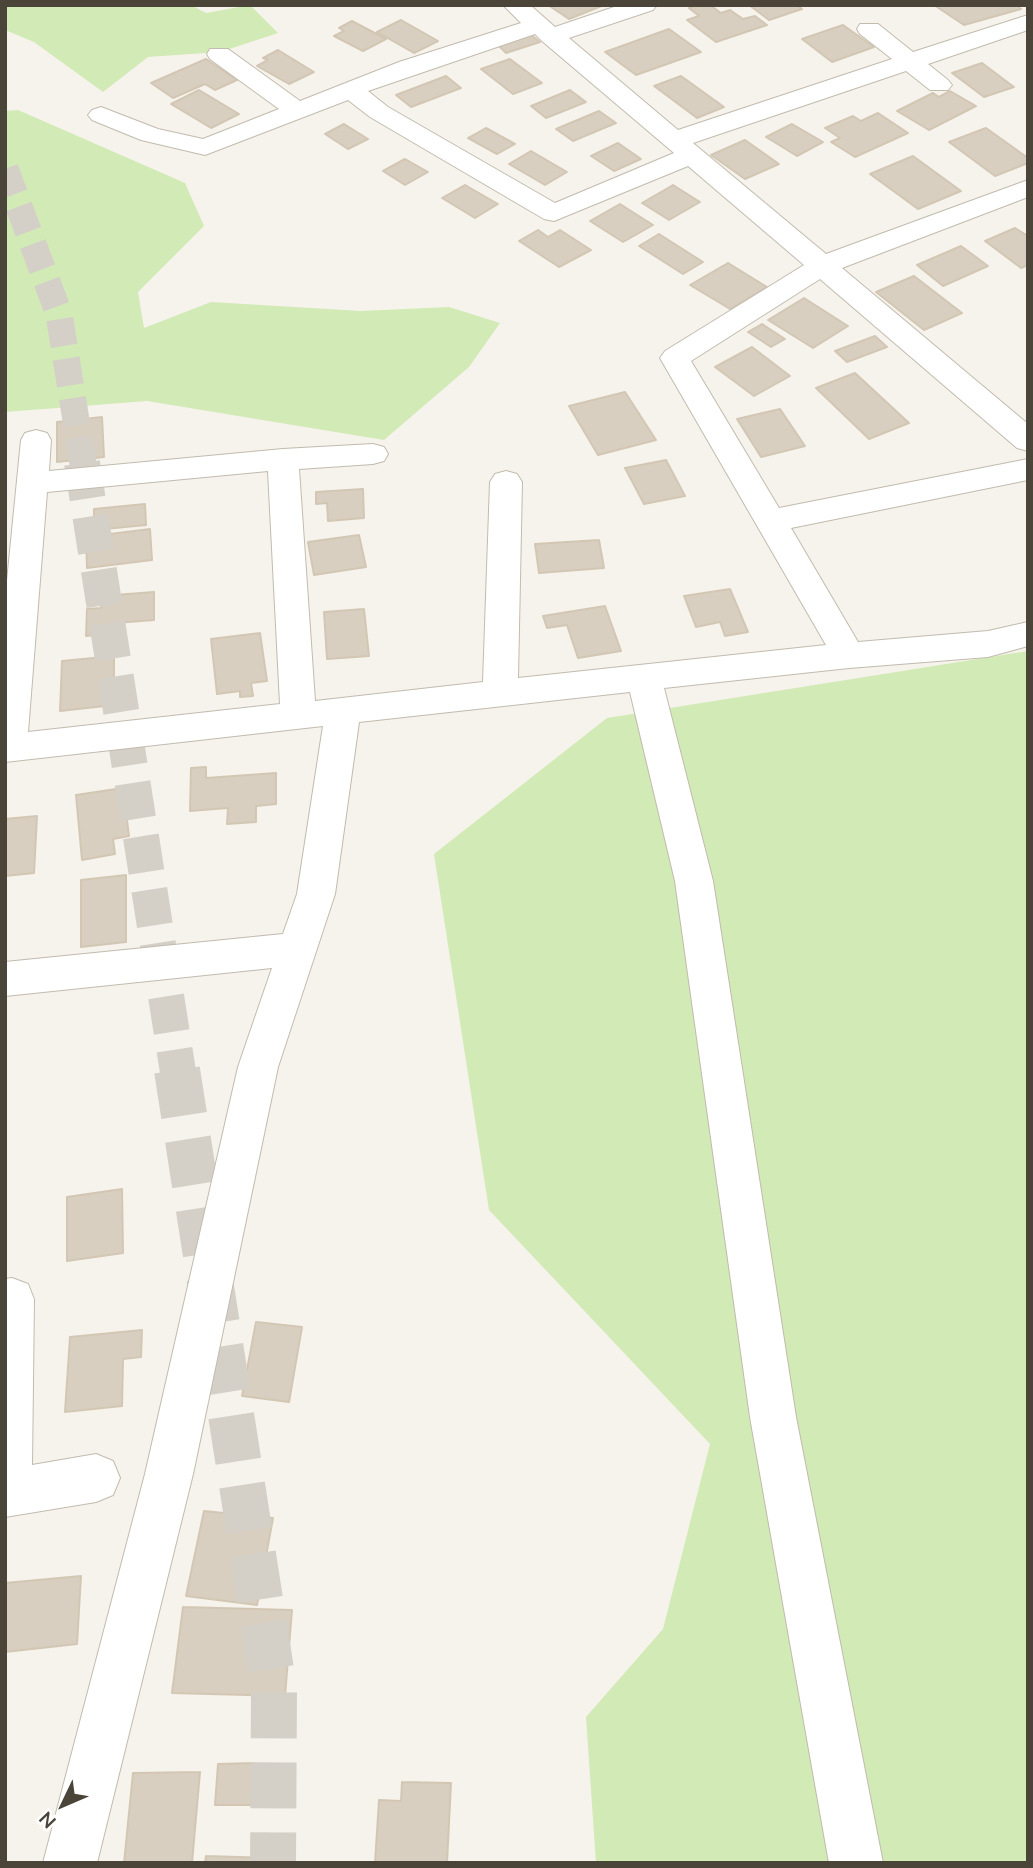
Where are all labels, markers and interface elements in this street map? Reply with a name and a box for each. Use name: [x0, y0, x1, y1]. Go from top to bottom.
north arrow: [28, 1770, 98, 1840]
text: N: [34, 1805, 62, 1834]

